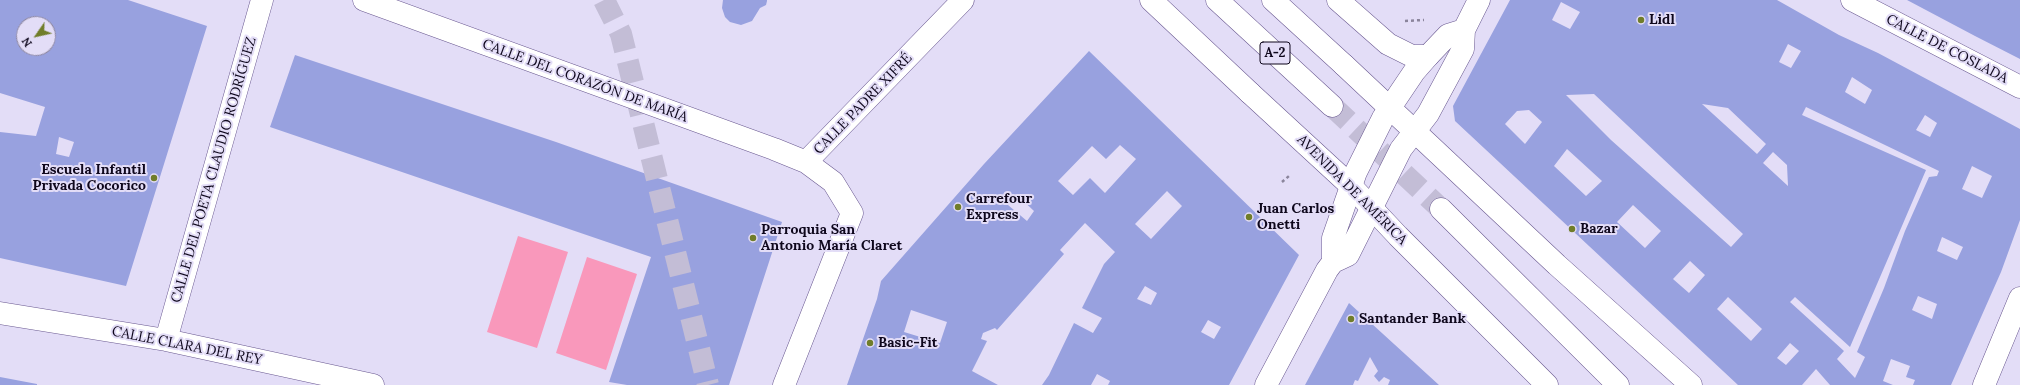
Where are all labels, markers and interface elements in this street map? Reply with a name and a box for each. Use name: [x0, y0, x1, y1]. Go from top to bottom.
street label: CALLE DE COSLADA: [1883, 11, 2011, 87]
place label: Lidl: [1649, 12, 1675, 28]
marker: Lidl: [1636, 15, 1646, 25]
north arrow: [16, 16, 56, 56]
text: N: [19, 35, 35, 50]
street label: CALLE DEL POETA CLAUDIO RODRÍGUEZ: [168, 35, 260, 305]
street label: CALLE DEL CORAZÓN DE MARÍA: [480, 36, 690, 126]
road number: A-2: [1260, 42, 1290, 64]
street label: CALLE PADRE XIFRÉ: [810, 50, 916, 158]
street label: AVENIDA DE AMÉRICA: [1293, 131, 1411, 249]
place label: Escuela Infantil Privada Cocorico: [32, 162, 146, 194]
marker: Escuela Infantil Privada Cocorico: [149, 173, 159, 183]
place label: Carrefour Express: [966, 191, 1032, 224]
place label: Juan Carlos Onetti: [1257, 201, 1334, 234]
marker: Carrefour Express: [953, 202, 963, 212]
marker: Juan Carlos Onetti: [1244, 212, 1254, 222]
place label: Bazar: [1580, 221, 1618, 237]
place label: Parroquia San Antonio María Claret: [761, 222, 902, 254]
marker: Bazar: [1567, 224, 1577, 234]
marker: Parroquia San Antonio María Claret: [748, 233, 758, 243]
place label: Santander Bank: [1359, 311, 1466, 327]
marker: Santander Bank: [1346, 314, 1356, 324]
street label: CALLE CLARA DEL REY: [110, 323, 264, 369]
place label: Basic-Fit: [878, 335, 938, 351]
marker: Basic-Fit: [865, 338, 875, 348]

